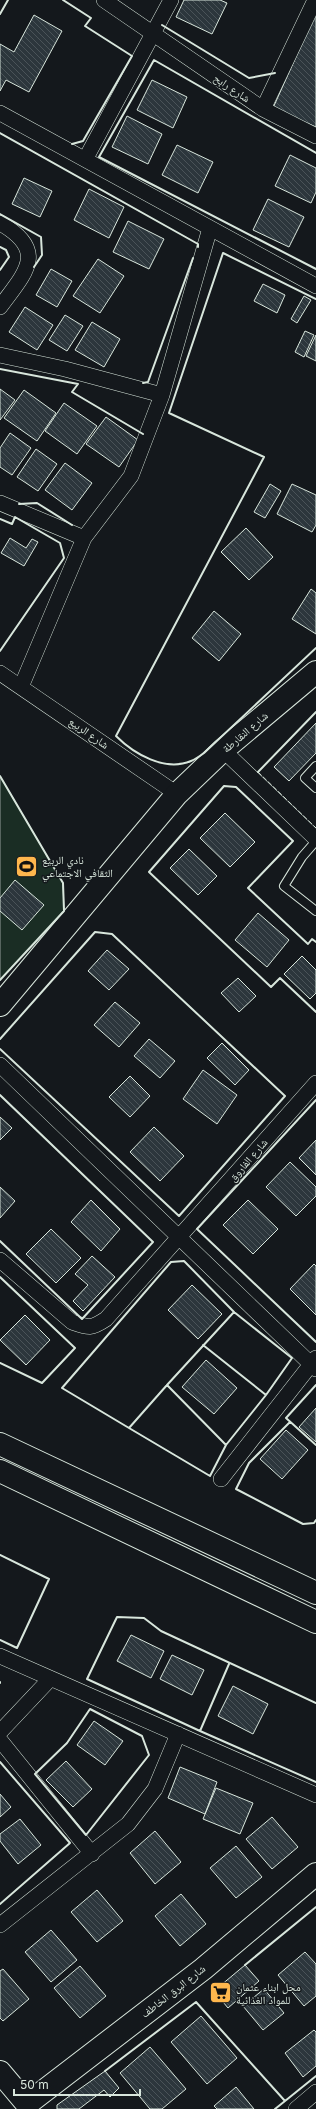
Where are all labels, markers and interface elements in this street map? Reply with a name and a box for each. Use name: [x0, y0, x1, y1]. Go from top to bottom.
street label: شارع رابح: [211, 71, 253, 105]
street label: شارع النقارطة: [219, 708, 271, 756]
street label: شارع الربيع: [66, 714, 112, 752]
sports icon: نادي الربيع الثقافي الاجتماعي: [14, 853, 40, 879]
place label: نادي الربيع الثقافي الاجتماعي: [42, 853, 113, 882]
street label: شارع الفاروق: [225, 1136, 271, 1184]
street label: شارع البرق الخاطف: [138, 1961, 208, 2021]
supermarket icon: محل ابناء عثمان للمواد الغذائية: [207, 1980, 233, 2006]
place label: محل ابناء عثمان للمواد الغذائية: [236, 1980, 301, 2007]
scale bar: [14, 2071, 140, 2097]
text: 50 m: [20, 2077, 49, 2092]

